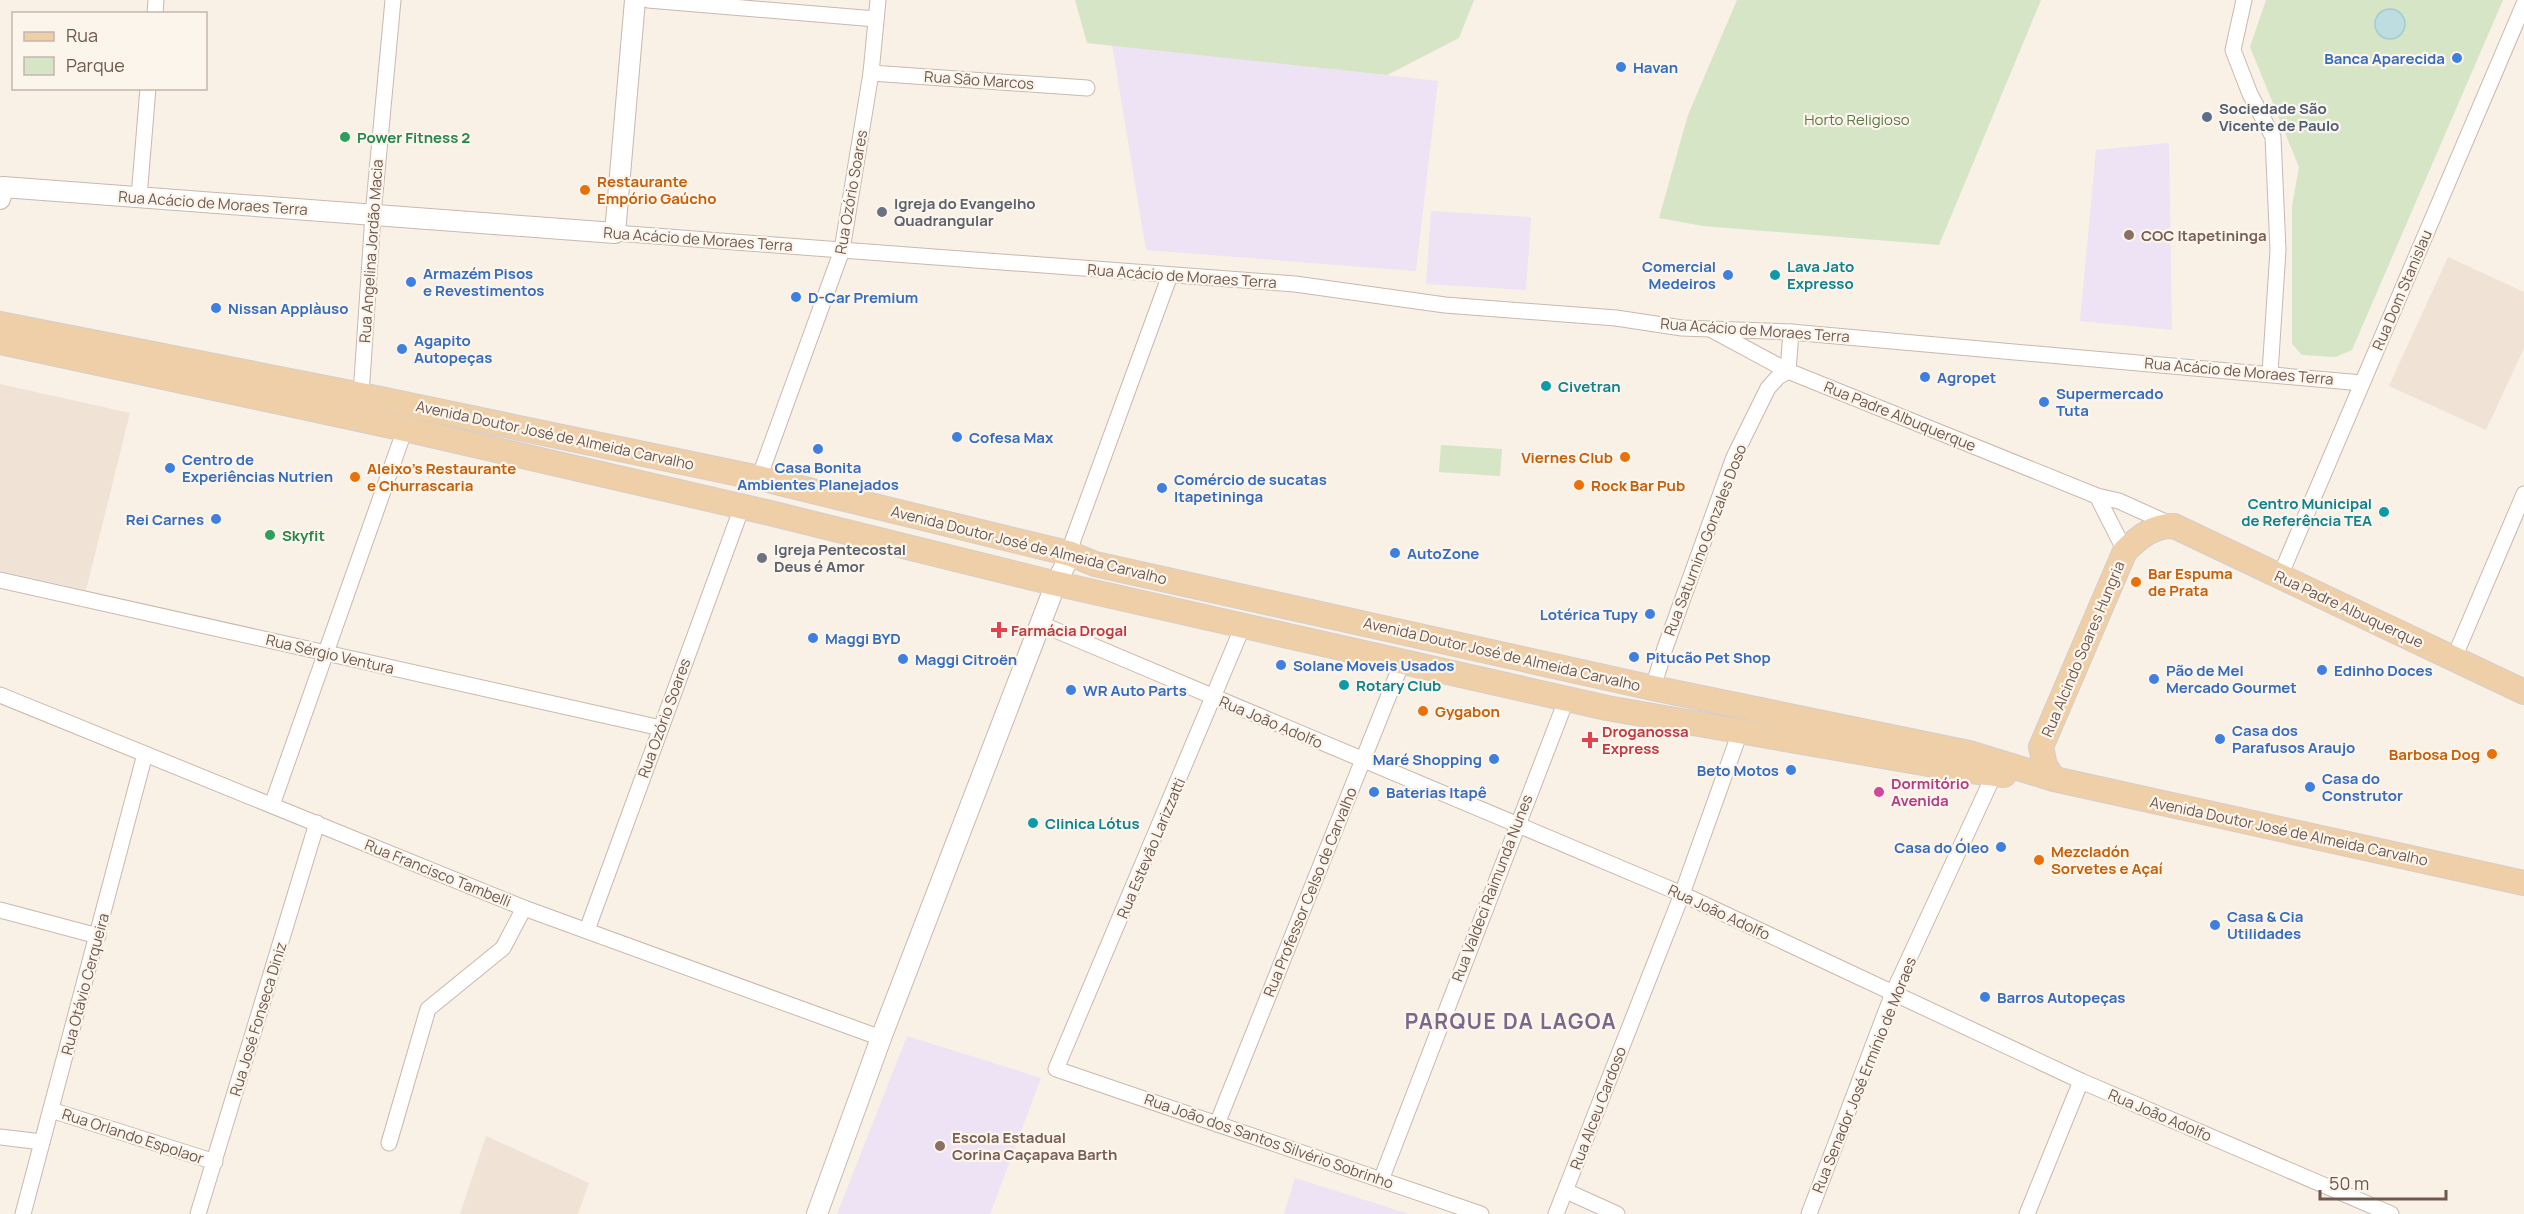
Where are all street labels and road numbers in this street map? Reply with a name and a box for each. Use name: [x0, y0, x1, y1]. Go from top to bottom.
street label: Rua São Marcos: [923, 66, 1035, 94]
street label: Rua Ozório Soares: [830, 128, 872, 256]
street label: Rua Angelina Jordão Macia: [354, 158, 388, 344]
street label: Rua Acácio de Moraes Terra: [118, 186, 308, 220]
street label: Rua Acácio de Moraes Terra: [603, 222, 793, 256]
street label: Rua Dom Stanislau: [2367, 227, 2437, 353]
street label: Rua Acácio de Moraes Terra: [1087, 259, 1277, 293]
street label: Rua Acácio de Moraes Terra: [1660, 313, 1850, 347]
street label: Rua Acácio de Moraes Terra: [2144, 352, 2334, 390]
street label: Rua Padre Albuquerque: [1821, 376, 1979, 456]
street label: Avenida Doutor José de Almeida Carvalho: [414, 395, 696, 475]
street label: Rua Saturnino Gonzales Doso: [1659, 441, 1751, 639]
street label: Avenida Doutor José de Almeida Carvalho: [889, 500, 1169, 590]
street label: Rua Alcindo Soares Hungria: [2036, 558, 2130, 740]
street label: Rua Padre Albuquerque: [2271, 565, 2427, 653]
street label: Avenida Doutor José de Almeida Carvalho: [1361, 612, 1643, 696]
street label: Rua Sérgio Ventura: [264, 629, 396, 679]
street label: Rua Ozório Soares: [633, 655, 695, 781]
street label: Rua João Adolfo: [1216, 691, 1326, 753]
street label: Rua Estevão Larizzatti: [1112, 774, 1190, 922]
street label: Rua Professor Celso de Carvalho: [1258, 784, 1362, 1000]
street label: Rua Valdeci Raimunda Nunes: [1447, 791, 1537, 985]
street label: Avenida Doutor José de Almeida Carvalho: [2148, 791, 2430, 871]
street label: Rua Francisco Tambelli: [362, 834, 514, 912]
street label: Rua João Adolfo: [1665, 879, 1774, 945]
street label: Rua Otávio Cerqueira: [56, 911, 114, 1057]
street label: Rua José Fonseca Diniz: [225, 939, 292, 1099]
street label: Rua Senador José Ermínio de Moraes: [1807, 954, 1921, 1196]
street label: Rua Alceu Cardoso: [1565, 1043, 1631, 1173]
street label: Rua João Adolfo: [2105, 1084, 2215, 1146]
street label: Rua João dos Santos Silvério Sobrinho: [1142, 1088, 1396, 1194]
street label: Rua Orlando Espolaor: [60, 1103, 207, 1169]

